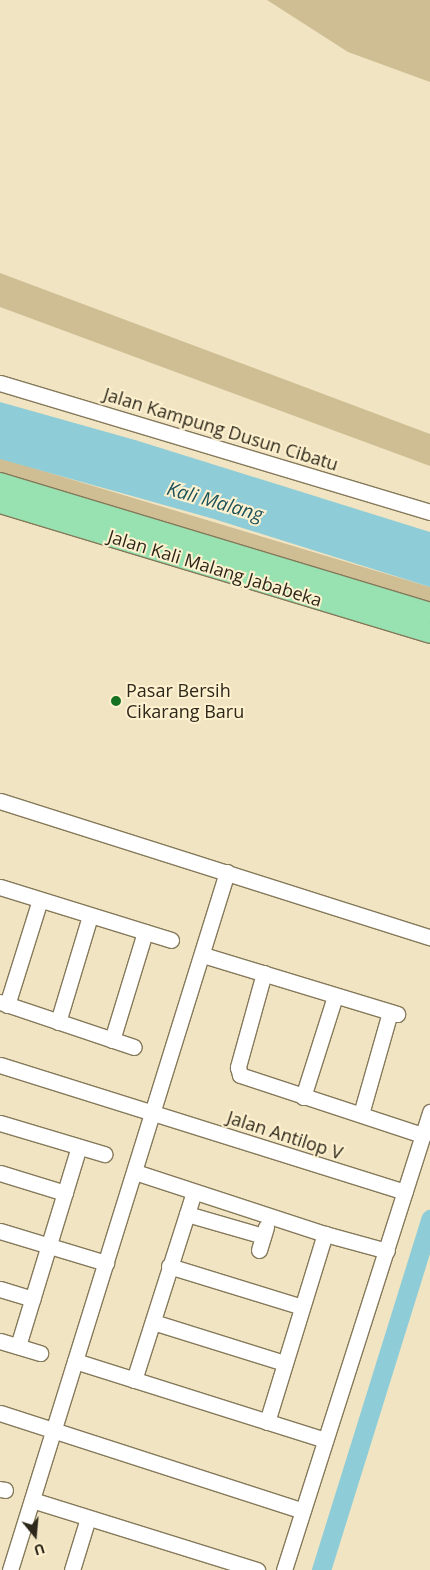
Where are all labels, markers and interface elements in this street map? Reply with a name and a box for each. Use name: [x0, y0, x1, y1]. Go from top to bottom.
street label: Jalan Kampung Dusun Cibatu: [101, 383, 341, 475]
water label: Kali Malang: [164, 477, 266, 527]
street label: Jalan Kali Malang Jababeka: [105, 525, 325, 611]
place label: Pasar Bersih Cikarang Baru: [126, 680, 244, 722]
marker: Pasar Bersih Cikarang Baru: [110, 695, 122, 707]
street label: Jalan Antilop V: [224, 1106, 346, 1164]
north arrow: [10, 1510, 60, 1560]
text: U: [32, 1539, 47, 1560]

